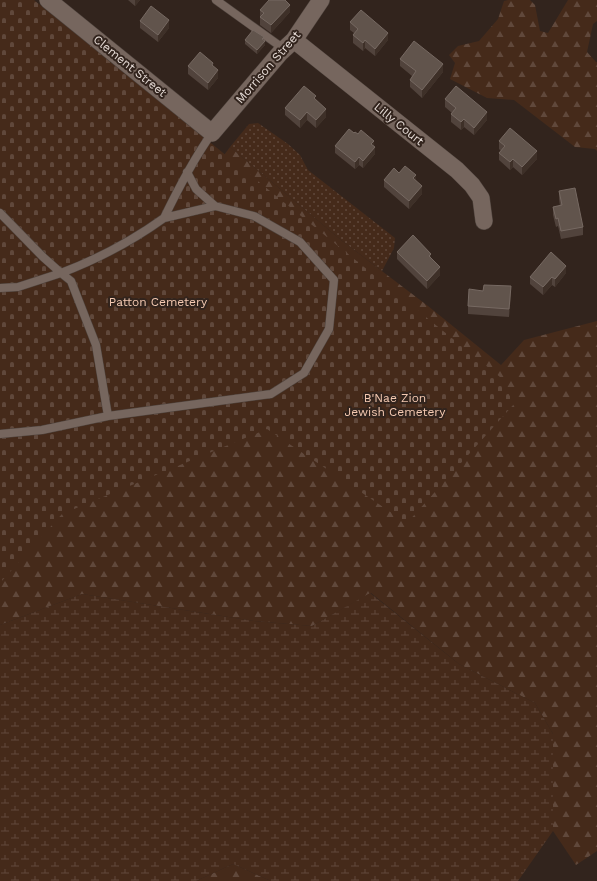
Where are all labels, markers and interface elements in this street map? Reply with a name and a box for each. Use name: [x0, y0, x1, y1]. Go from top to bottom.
street label: Morrison Street: [233, 28, 303, 106]
street label: Clement Street: [91, 32, 169, 100]
street label: Lilly Court: [371, 100, 427, 148]
park label: Patton Cemetery: [109, 295, 208, 309]
park label: B'Nae Zion Jewish Cemetery: [345, 391, 446, 419]

